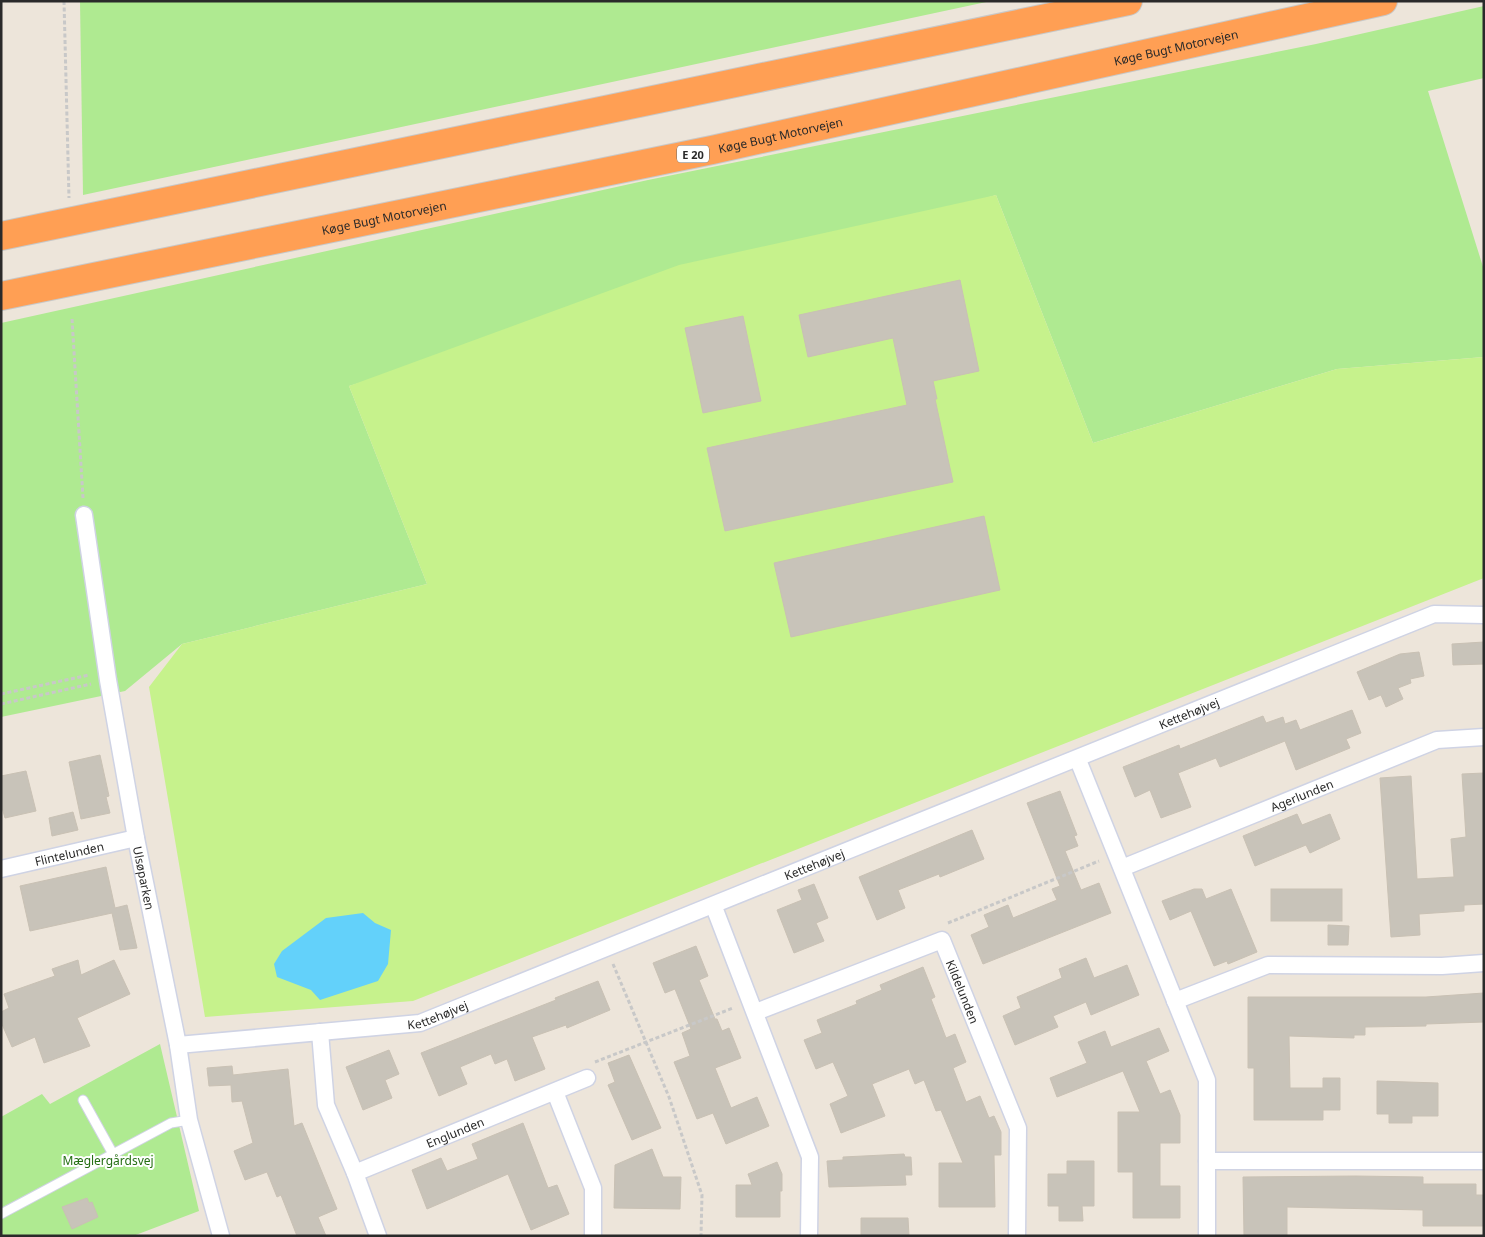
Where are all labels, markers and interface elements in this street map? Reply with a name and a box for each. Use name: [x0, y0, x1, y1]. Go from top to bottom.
street label: Køge Bugt Motorvejen: [1112, 25, 1240, 69]
street label: Køge Bugt Motorvejen: [717, 113, 844, 157]
road number: E 20: [677, 146, 709, 162]
street label: Køge Bugt Motorvejen: [320, 196, 448, 238]
street label: Kettehøjvej: [1156, 693, 1221, 733]
street label: Agerlunden: [1268, 775, 1336, 815]
street label: Flintelunden: [33, 837, 106, 870]
street label: Kettehøjvej: [782, 844, 847, 884]
street label: Ulsøparken: [129, 845, 159, 911]
street label: Kildelunden: [942, 957, 983, 1026]
street label: Kettehøjvej: [407, 996, 470, 1033]
street label: Englunden: [423, 1113, 486, 1152]
park label: Mæglergårdsvej: [62, 1152, 154, 1169]

